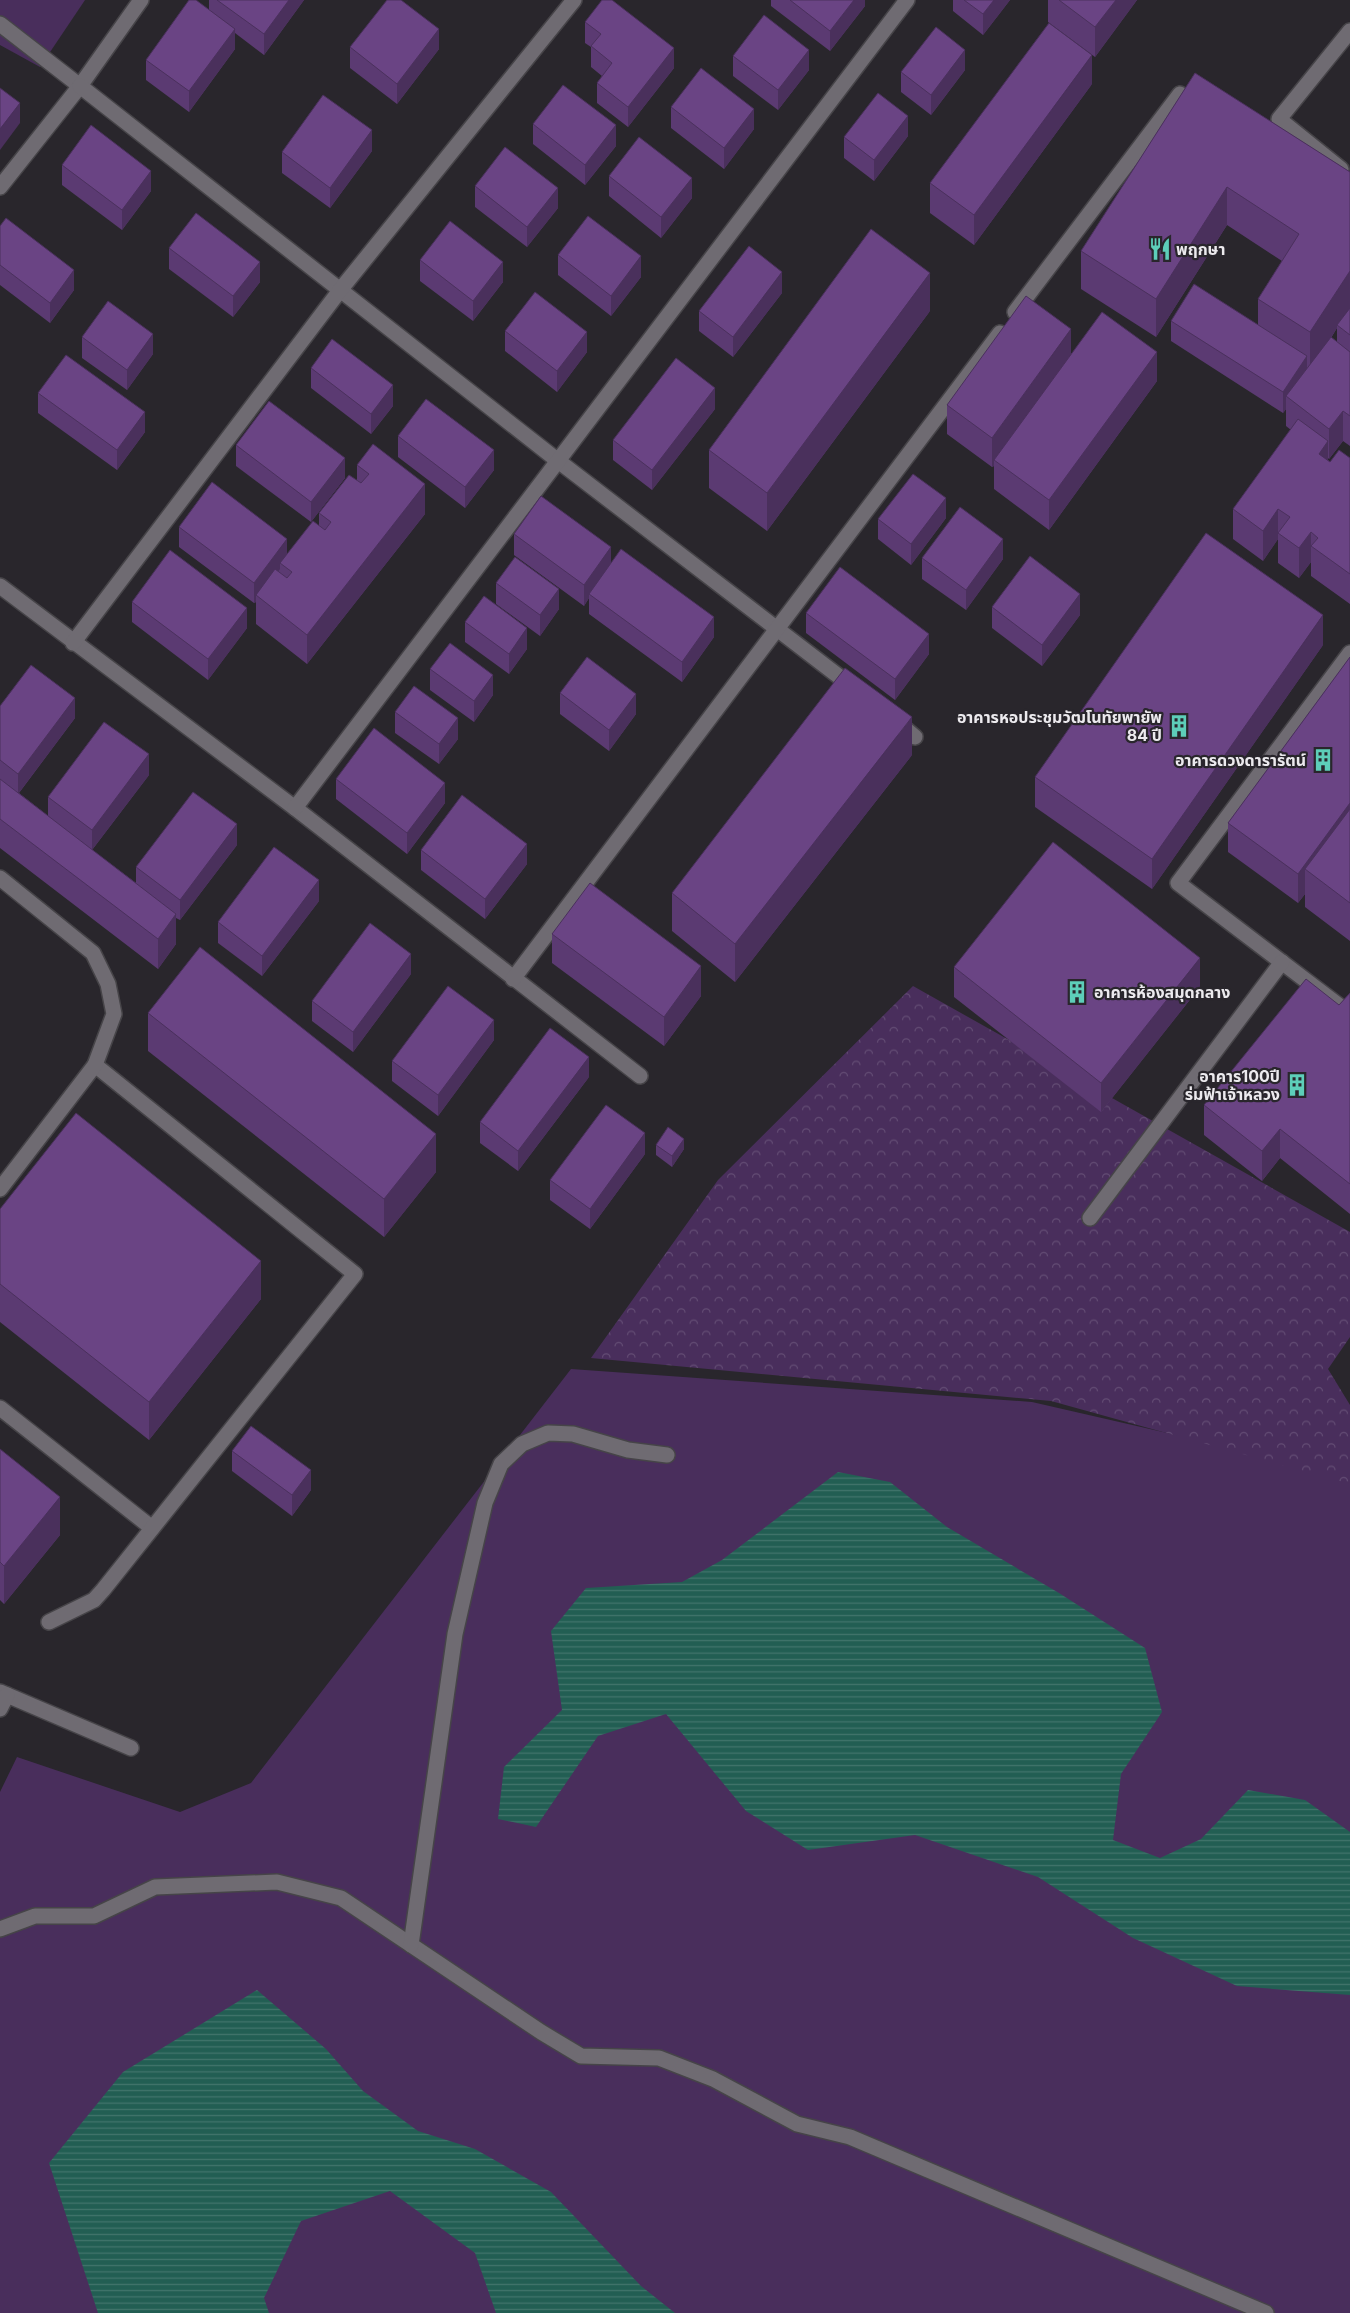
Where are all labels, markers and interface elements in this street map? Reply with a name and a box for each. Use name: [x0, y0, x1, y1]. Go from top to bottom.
restaurant icon: พฤกษา: [1147, 236, 1173, 262]
place label: พฤกษา: [1176, 239, 1225, 259]
place label: อาคารหอประชุมวัฒโนทัยพายัพ 84 ปี: [957, 707, 1162, 745]
building icon: อาคารหอประชุมวัฒโนทัยพายัพ 84 ปี: [1166, 713, 1192, 739]
building icon: อาคารดวงดารารัตน์: [1310, 747, 1336, 773]
place label: อาคารดวงดารารัตน์: [1175, 750, 1306, 770]
building icon: อาคารห้องสมุดกลาง: [1064, 979, 1090, 1005]
place label: อาคารห้องสมุดกลาง: [1094, 982, 1230, 1002]
place label: อาคาร100ปี ร่มฟ้าเจ้าหลวง: [1185, 1066, 1280, 1104]
building icon: อาคาร100ปี ร่มฟ้าเจ้าหลวง: [1284, 1072, 1310, 1098]

